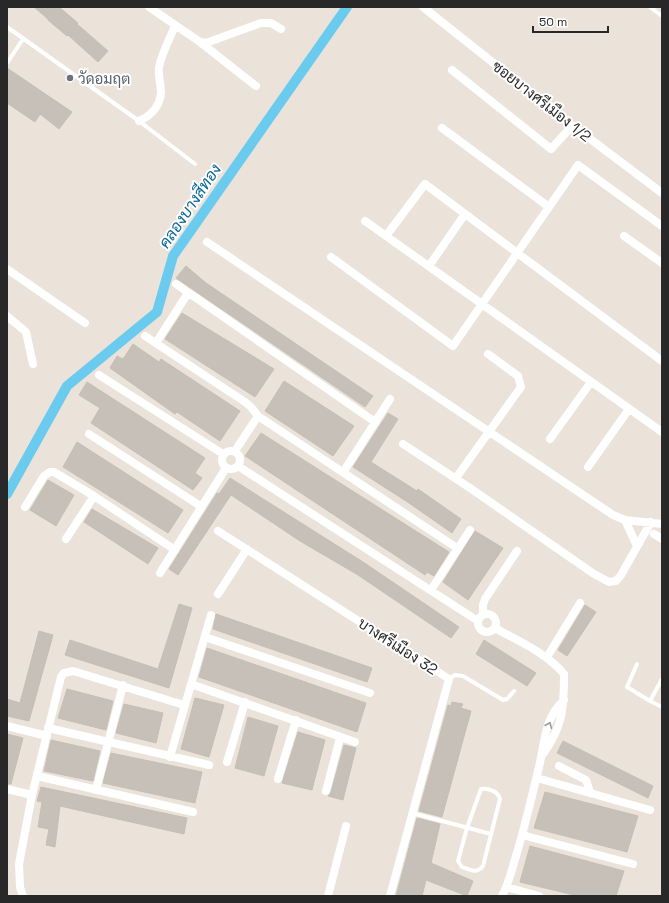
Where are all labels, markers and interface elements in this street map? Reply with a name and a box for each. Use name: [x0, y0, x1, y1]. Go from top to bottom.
scale bar: [533, 8, 608, 34]
text: 50 m: [539, 14, 567, 30]
street label: ซอยบางศรีเมือง 1/2: [489, 56, 595, 146]
place label: วัดอมฤต: [78, 69, 130, 88]
marker: วัดอมฤต: [65, 73, 75, 83]
water label: คลองบางสีทอง: [153, 159, 226, 252]
street label: บางศรีเมือง 32: [354, 613, 442, 679]
one-way arrow: [544, 722, 552, 729]

